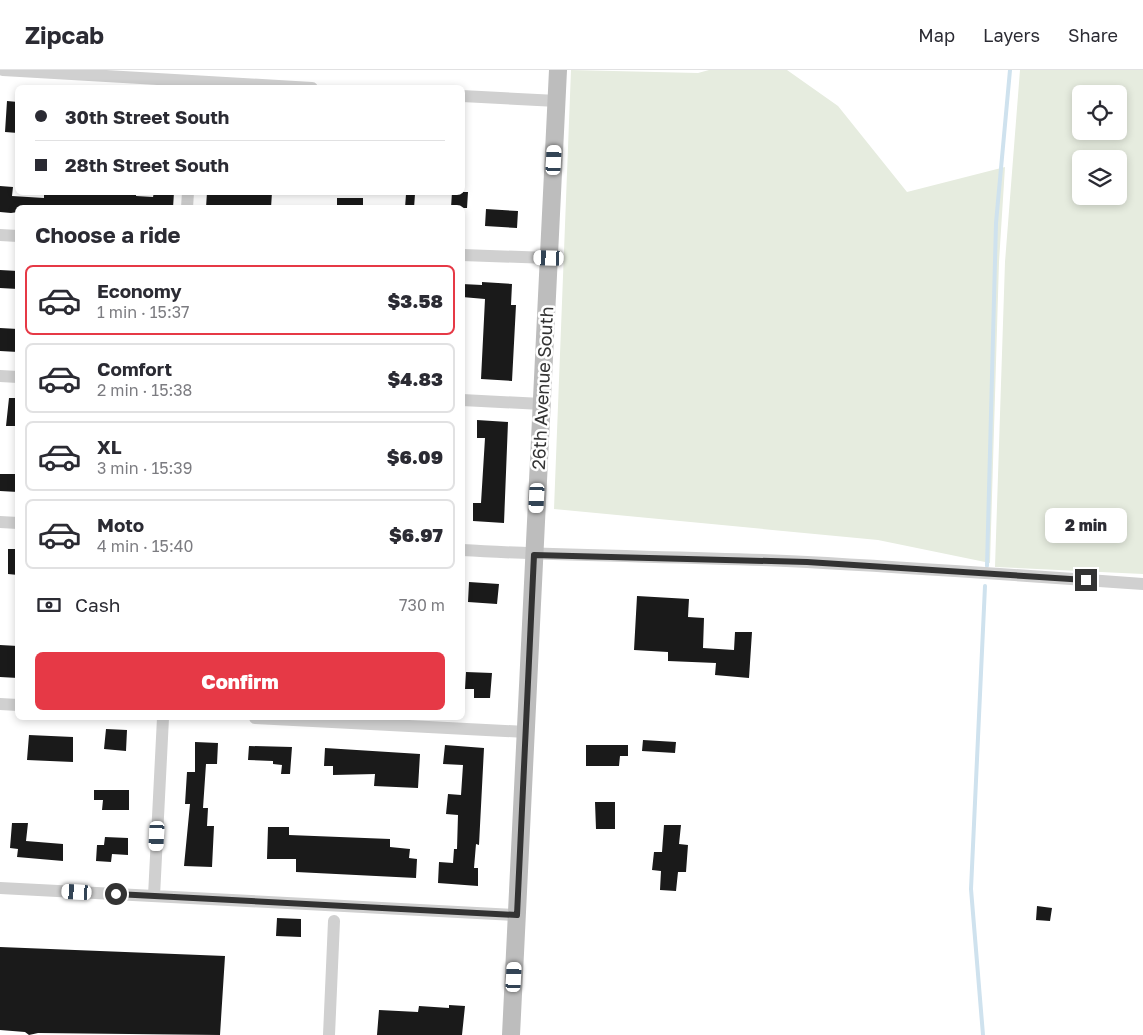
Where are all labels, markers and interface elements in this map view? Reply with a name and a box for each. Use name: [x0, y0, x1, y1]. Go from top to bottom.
text: Zipcab: [25, 20, 104, 49]
text: Map: [918, 24, 955, 46]
text: Layers: [983, 24, 1040, 46]
text: Share: [1068, 24, 1118, 46]
map controls: [1072, 85, 1127, 205]
button: locate: [1072, 85, 1127, 140]
text: 30th Street South: [65, 105, 229, 128]
car: [545, 145, 562, 175]
button: layers: [1072, 150, 1127, 205]
text: 28th Street South: [65, 153, 229, 176]
text: Choose a ride: [35, 221, 181, 248]
car: [533, 250, 564, 266]
icon: car: [37, 278, 82, 323]
text: Economy: [97, 279, 182, 302]
text: $3.58: [388, 289, 443, 312]
text: 1 min · 15:37: [97, 302, 190, 322]
street label: 26th Avenue South: [527, 306, 557, 470]
icon: car: [37, 356, 82, 401]
text: Comfort: [97, 357, 172, 380]
text: $4.83: [388, 367, 443, 390]
text: 2 min · 15:38: [97, 380, 192, 400]
icon: car: [37, 434, 82, 479]
text: XL: [97, 435, 122, 458]
text: $6.09: [387, 445, 443, 468]
text: 3 min · 15:39: [97, 458, 192, 478]
car: [528, 483, 545, 513]
callout: 2 min: [1045, 508, 1127, 542]
icon: car: [37, 512, 82, 557]
text: Moto: [97, 513, 144, 536]
text: 2 min: [1065, 515, 1107, 535]
text: $6.97: [389, 523, 443, 546]
text: 4 min · 15:40: [97, 536, 193, 556]
route end: [1075, 569, 1097, 591]
icon: cash: [35, 591, 63, 619]
text: Cash: [75, 593, 120, 616]
text: 730 m: [399, 595, 445, 615]
button: Confirm: [35, 652, 445, 710]
car: [148, 821, 165, 851]
route start: [105, 883, 127, 905]
car: [61, 884, 92, 900]
car: [505, 962, 522, 992]

